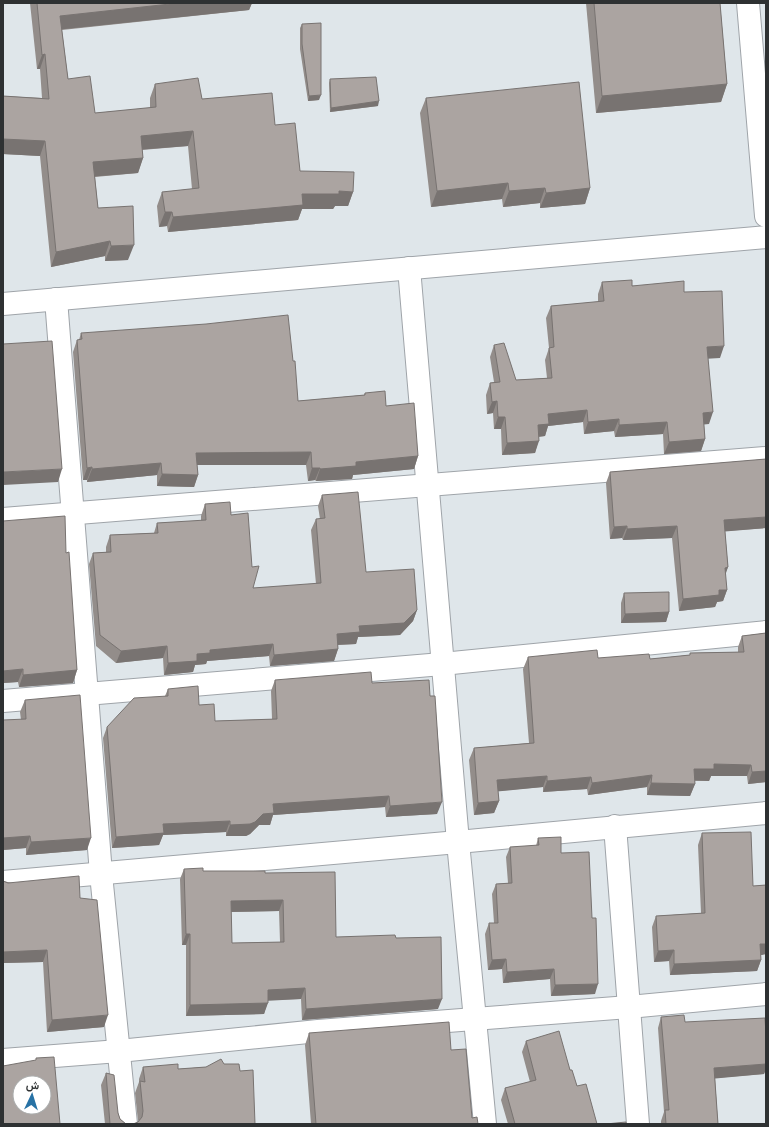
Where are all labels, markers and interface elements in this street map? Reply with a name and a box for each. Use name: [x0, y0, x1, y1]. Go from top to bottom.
north arrow: [12, 1075, 52, 1115]
text: ش: [26, 1077, 40, 1092]

